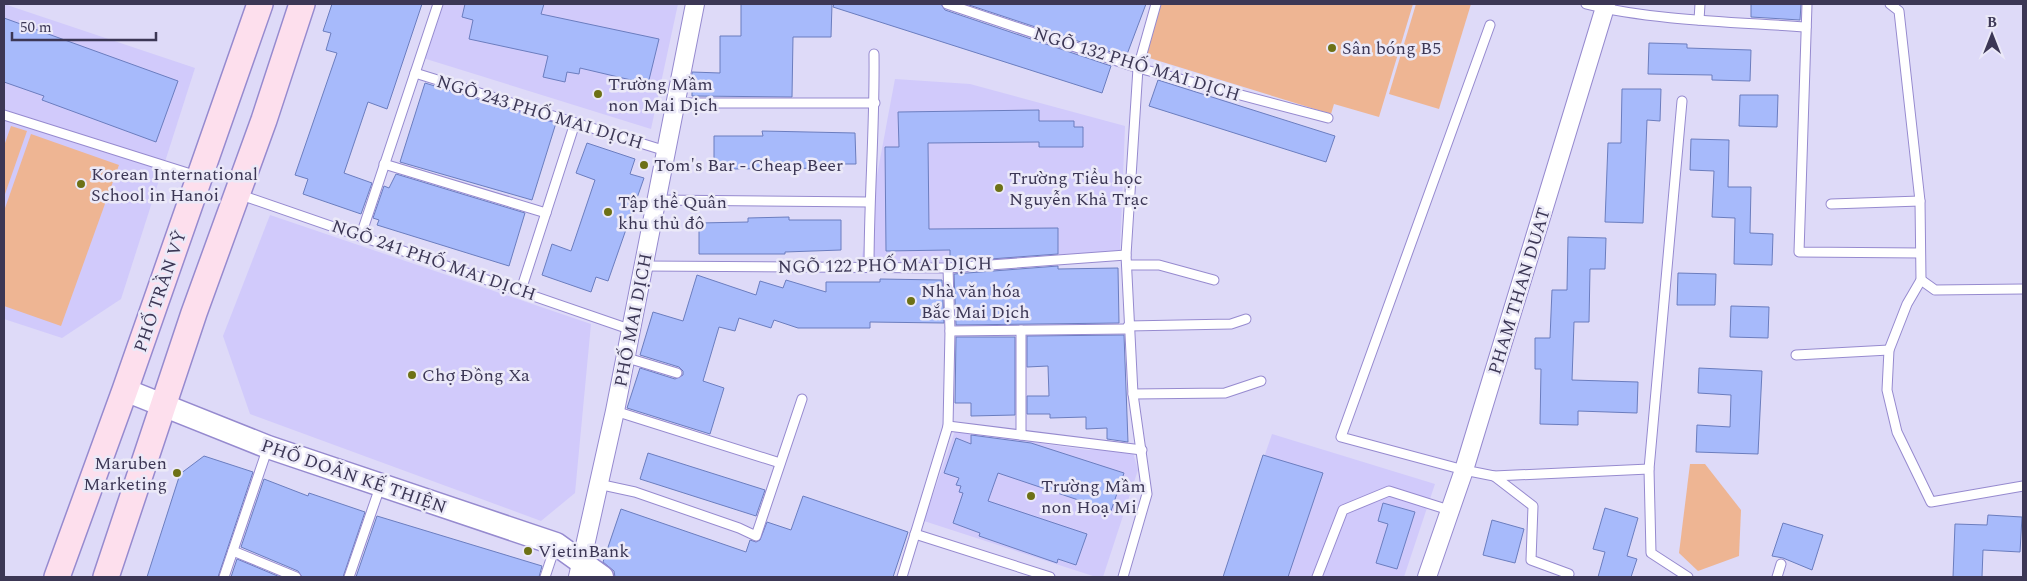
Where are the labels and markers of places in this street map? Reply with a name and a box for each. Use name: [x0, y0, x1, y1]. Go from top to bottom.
place label: Sân bóng B5: [1342, 35, 1441, 62]
marker: Sân bóng B5: [1326, 42, 1338, 54]
place label: Trường Mầm non Mai Dịch: [608, 71, 718, 119]
marker: Trường Mầm non Mai Dịch: [592, 88, 604, 100]
place label: Tom's Bar - Cheap Beer: [654, 152, 843, 179]
marker: Tom's Bar - Cheap Beer: [638, 159, 650, 171]
place label: Korean International School in Hanoi: [91, 161, 258, 209]
place label: Trường Tiểu học Nguyễn Khả Trạc: [1009, 165, 1148, 213]
marker: Korean International School in Hanoi: [75, 178, 87, 190]
marker: Trường Tiểu học Nguyễn Khả Trạc: [993, 182, 1005, 194]
place label: Tập thể Quân khu thủ đô: [618, 189, 727, 237]
marker: Tập thể Quân khu thủ đô: [602, 206, 614, 218]
place label: Nhà văn hóa Bắc Mai Dịch: [921, 278, 1030, 326]
marker: Nhà văn hóa Bắc Mai Dịch: [905, 295, 917, 307]
place label: Chợ Đồng Xa: [422, 362, 530, 389]
marker: Chợ Đồng Xa: [406, 369, 418, 381]
place label: Maruben Marketing: [83, 450, 167, 498]
marker: Maruben Marketing: [171, 467, 183, 479]
place label: Trường Mầm non Hoạ Mi: [1041, 473, 1146, 521]
marker: Trường Mầm non Hoạ Mi: [1025, 490, 1037, 502]
place label: VietinBank: [538, 538, 629, 565]
marker: VietinBank: [522, 545, 534, 557]

